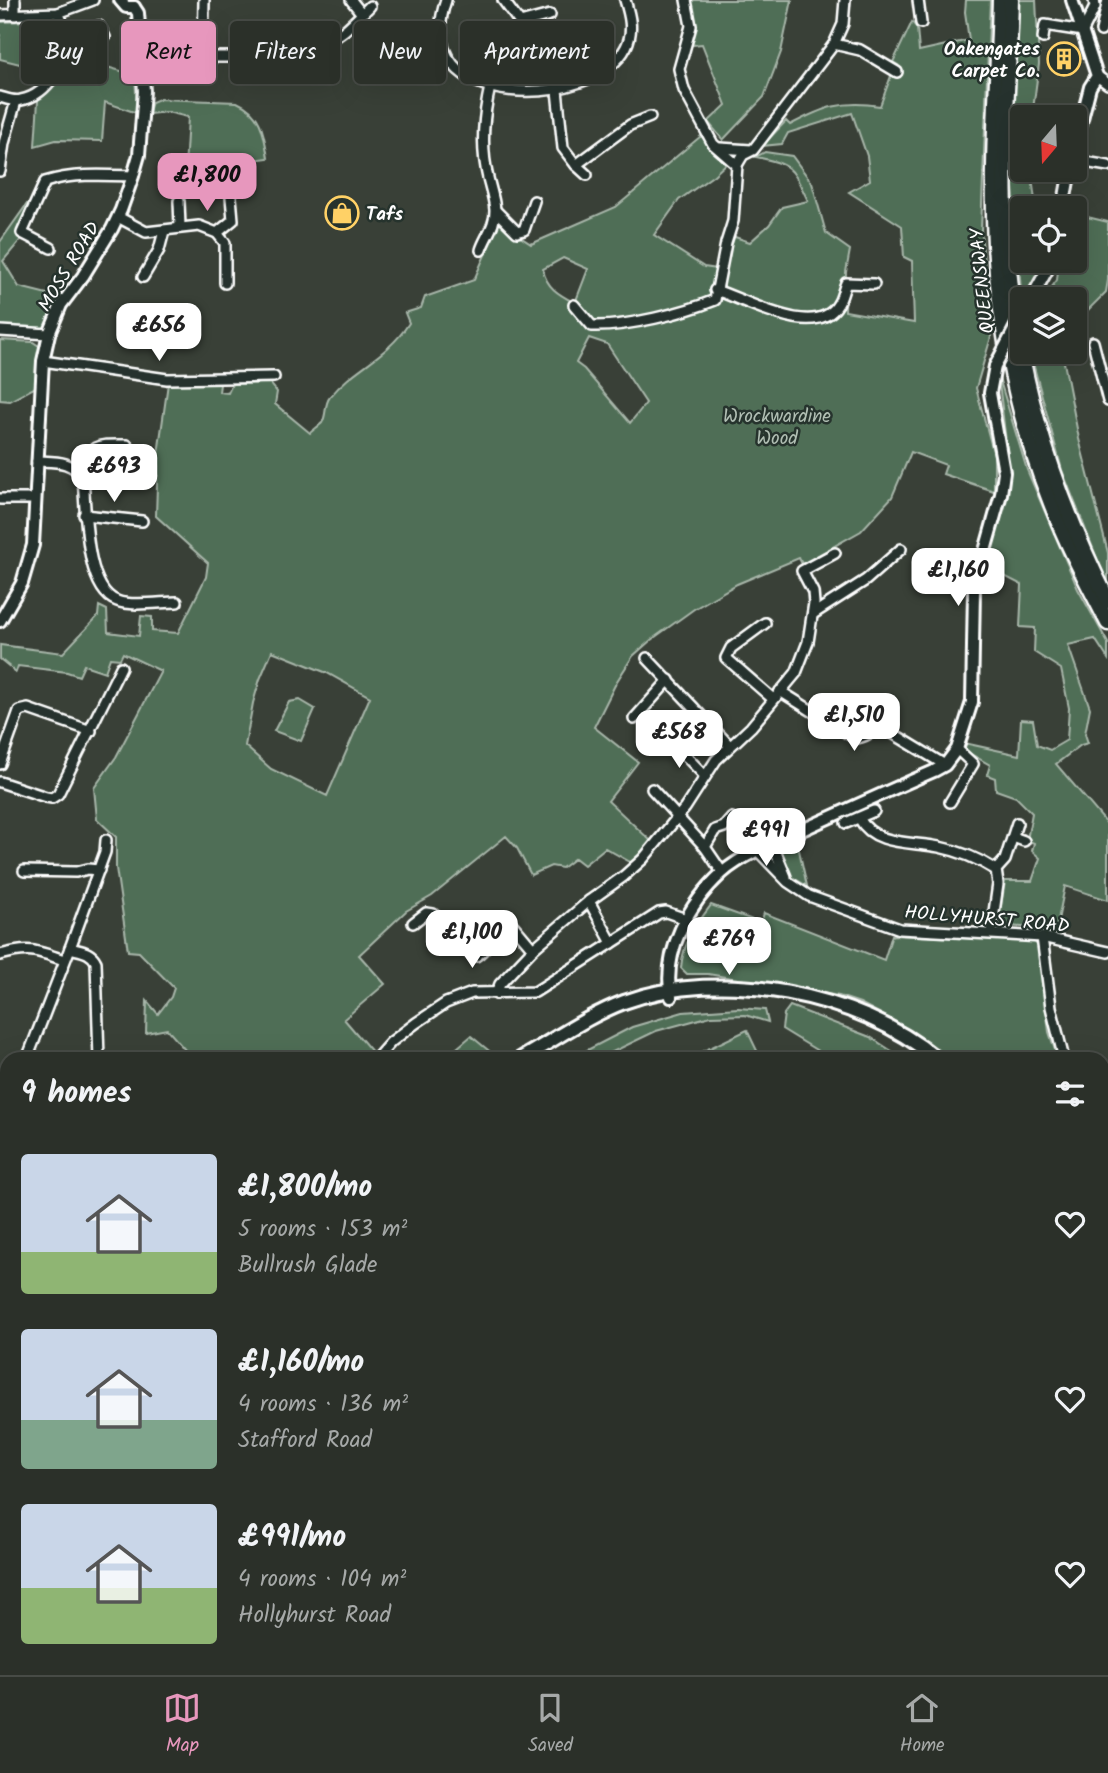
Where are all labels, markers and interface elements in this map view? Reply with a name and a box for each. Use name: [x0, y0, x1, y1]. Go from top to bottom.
chip: Buy: [21, 21, 107, 84]
chip: Rent: [121, 21, 216, 84]
chip: Filters: [230, 21, 340, 84]
chip: New: [354, 21, 446, 84]
chip: Apartment: [460, 21, 614, 84]
place label: Oakengates Carpet Co.: [944, 35, 1040, 87]
building icon: Oakengates Carpet Co.: [1045, 40, 1083, 78]
north arrow: [1010, 105, 1087, 182]
map controls: [1010, 105, 1087, 364]
pin: £1,800: [150, 154, 264, 213]
text: £1,800: [174, 158, 240, 194]
shop icon: Tafs: [323, 194, 361, 232]
button: locate: [1010, 196, 1087, 273]
place label: Tafs: [366, 200, 403, 230]
street label: MOSS ROAD: [31, 216, 109, 318]
street label: QUEENSWAY: [962, 225, 1003, 335]
button: layers: [1010, 287, 1087, 364]
pin: £656: [118, 304, 200, 363]
text: £656: [132, 308, 186, 344]
park label: Wrockwardine Wood: [723, 402, 831, 454]
pin: £693: [73, 444, 155, 504]
text: £693: [87, 449, 141, 485]
pin: £1,160: [901, 548, 1015, 608]
text: £1,160: [927, 553, 989, 589]
pin: £1,510: [797, 694, 911, 753]
text: £1,510: [824, 698, 884, 734]
pin: £568: [638, 710, 720, 770]
text: £568: [652, 715, 706, 751]
pin: £991: [725, 808, 807, 868]
text: £991: [742, 813, 790, 849]
street label: HOLLYHURST ROAD: [903, 898, 1071, 942]
pin: £1,100: [415, 911, 529, 970]
text: £1,100: [442, 915, 502, 951]
pin: £769: [688, 918, 770, 977]
text: £769: [703, 922, 755, 958]
text: 9 homes: [21, 1070, 132, 1118]
icon: filters: [1051, 1075, 1089, 1113]
text: £1,800/mo: [238, 1164, 372, 1212]
icon: home: [77, 1182, 161, 1266]
icon: heart: [1051, 1205, 1089, 1243]
text: 5 rooms · 153 m²: [238, 1212, 407, 1248]
text: Bullrush Glade: [238, 1248, 377, 1284]
text: £1,160/mo: [238, 1339, 364, 1387]
icon: home: [77, 1357, 161, 1441]
icon: heart: [1051, 1380, 1089, 1418]
text: 4 rooms · 136 m²: [238, 1387, 408, 1423]
text: Stafford Road: [238, 1423, 372, 1459]
text: £991/mo: [238, 1514, 346, 1562]
icon: home: [77, 1532, 161, 1616]
icon: heart: [1051, 1555, 1089, 1593]
text: 4 rooms · 104 m²: [238, 1562, 406, 1598]
text: Hollyhurst Road: [238, 1598, 391, 1634]
tab: Map: [163, 1689, 201, 1761]
tab: Saved: [528, 1689, 573, 1761]
tab: Home: [900, 1689, 945, 1761]

